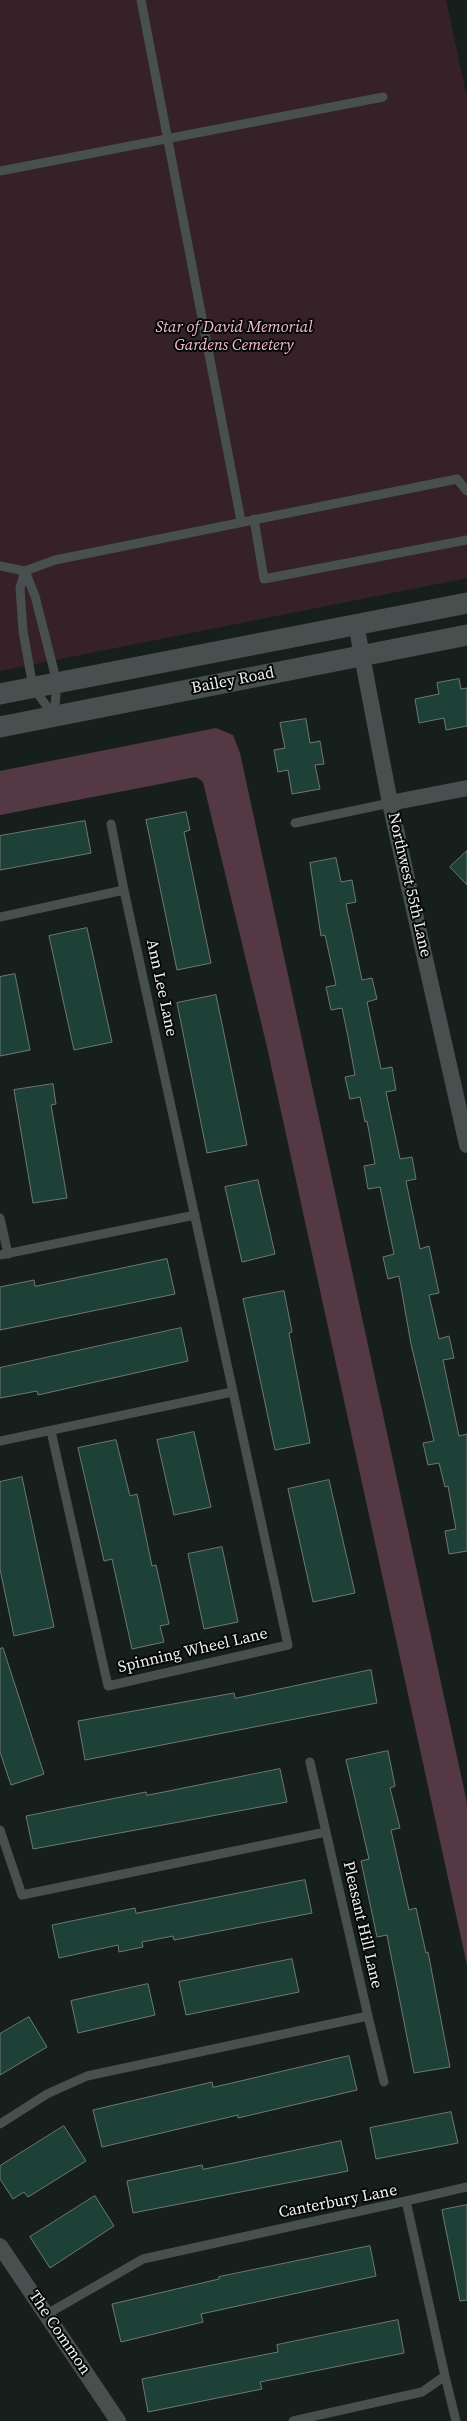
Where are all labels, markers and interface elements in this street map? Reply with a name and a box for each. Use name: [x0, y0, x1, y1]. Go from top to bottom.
park label: Star of David Memorial Gardens Cemetery: [155, 318, 313, 356]
street label: Bailey Road: [190, 664, 276, 698]
street label: Northwest 55th Lane: [383, 811, 435, 959]
street label: Ann Lee Lane: [141, 938, 181, 1038]
street label: Spinning Wheel Lane: [116, 1624, 270, 1678]
street label: Pleasant Hill Lane: [338, 1860, 386, 1990]
street label: Canterbury Lane: [277, 2181, 399, 2223]
street label: The Common: [24, 2287, 94, 2379]

